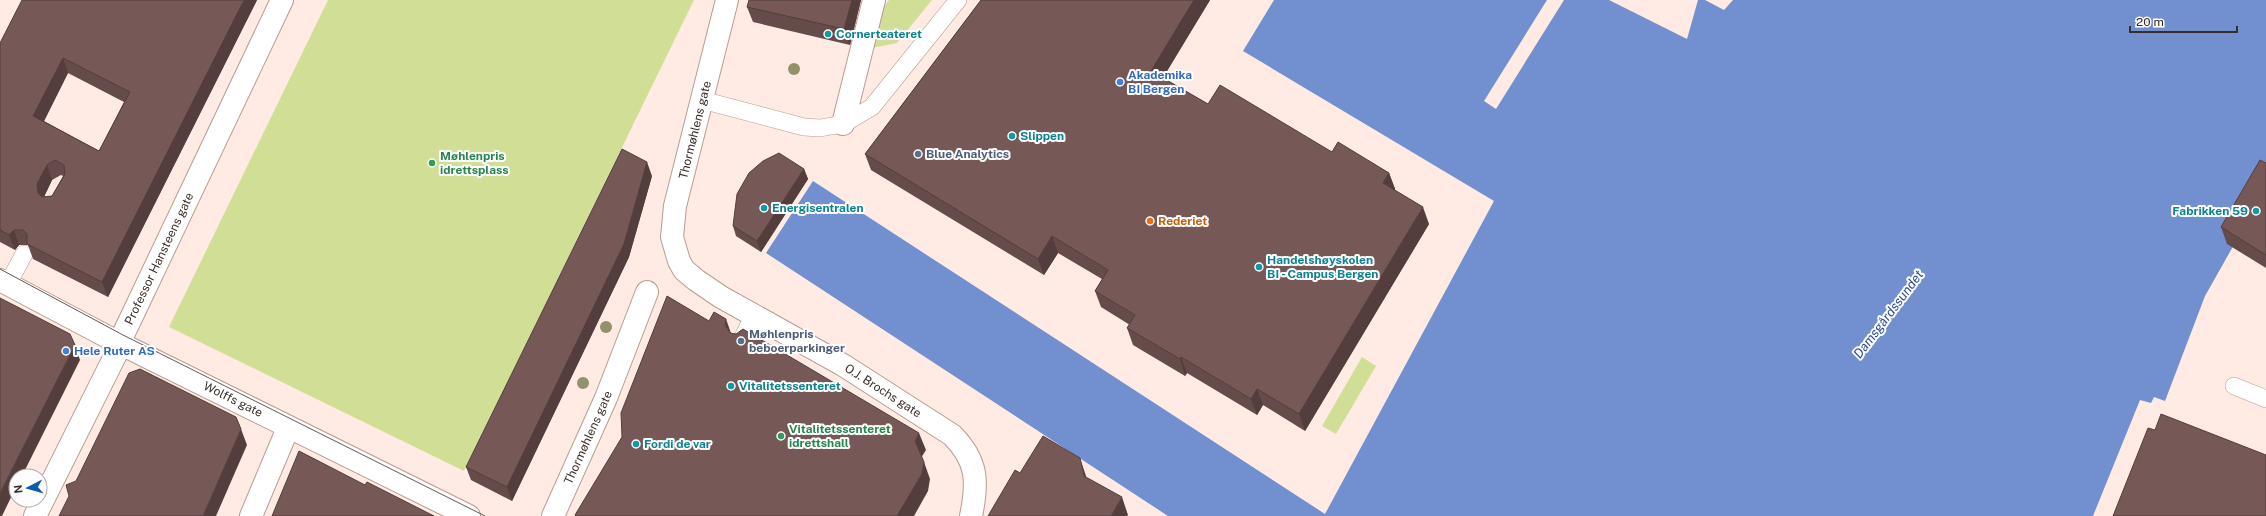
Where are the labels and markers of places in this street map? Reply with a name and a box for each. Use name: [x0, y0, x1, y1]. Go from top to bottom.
place label: Cornerteateret: [836, 27, 922, 41]
marker: Cornerteateret: [823, 29, 833, 39]
place label: Akademika BI Bergen: [1128, 68, 1192, 96]
marker: Akademika BI Bergen: [1115, 77, 1125, 87]
place label: Slippen: [1020, 129, 1064, 143]
marker: Slippen: [1007, 131, 1017, 141]
place label: Blue Analytics: [926, 147, 1009, 161]
place label: Møhlenpris idrettsplass: [440, 149, 509, 177]
marker: Blue Analytics: [913, 149, 923, 159]
marker: Møhlenpris idrettsplass: [427, 158, 437, 168]
place label: Energisentralen: [772, 201, 864, 215]
marker: Energisentralen: [759, 203, 769, 213]
place label: Fabrikken 59: [2172, 204, 2248, 218]
marker: Fabrikken 59: [2251, 206, 2261, 216]
place label: Rederiet: [1158, 214, 1207, 228]
marker: Rederiet: [1145, 216, 1155, 226]
place label: Handelshøyskolen BI - Campus Bergen: [1267, 253, 1378, 281]
marker: Handelshøyskolen BI - Campus Bergen: [1254, 262, 1264, 272]
place label: Møhlenpris beboerparkinger: [749, 327, 845, 355]
marker: Møhlenpris beboerparkinger: [736, 336, 746, 346]
place label: Hele Ruter AS: [74, 344, 155, 358]
marker: Hele Ruter AS: [61, 346, 71, 356]
place label: Vitalitetssenteret: [739, 379, 841, 393]
marker: Vitalitetssenteret: [726, 381, 736, 391]
place label: Vitalitetssenteret idrettshall: [789, 422, 891, 450]
marker: Vitalitetssenteret idrettshall: [776, 431, 786, 441]
place label: Fordi de var: [644, 437, 711, 451]
marker: Fordi de var: [631, 439, 641, 449]

